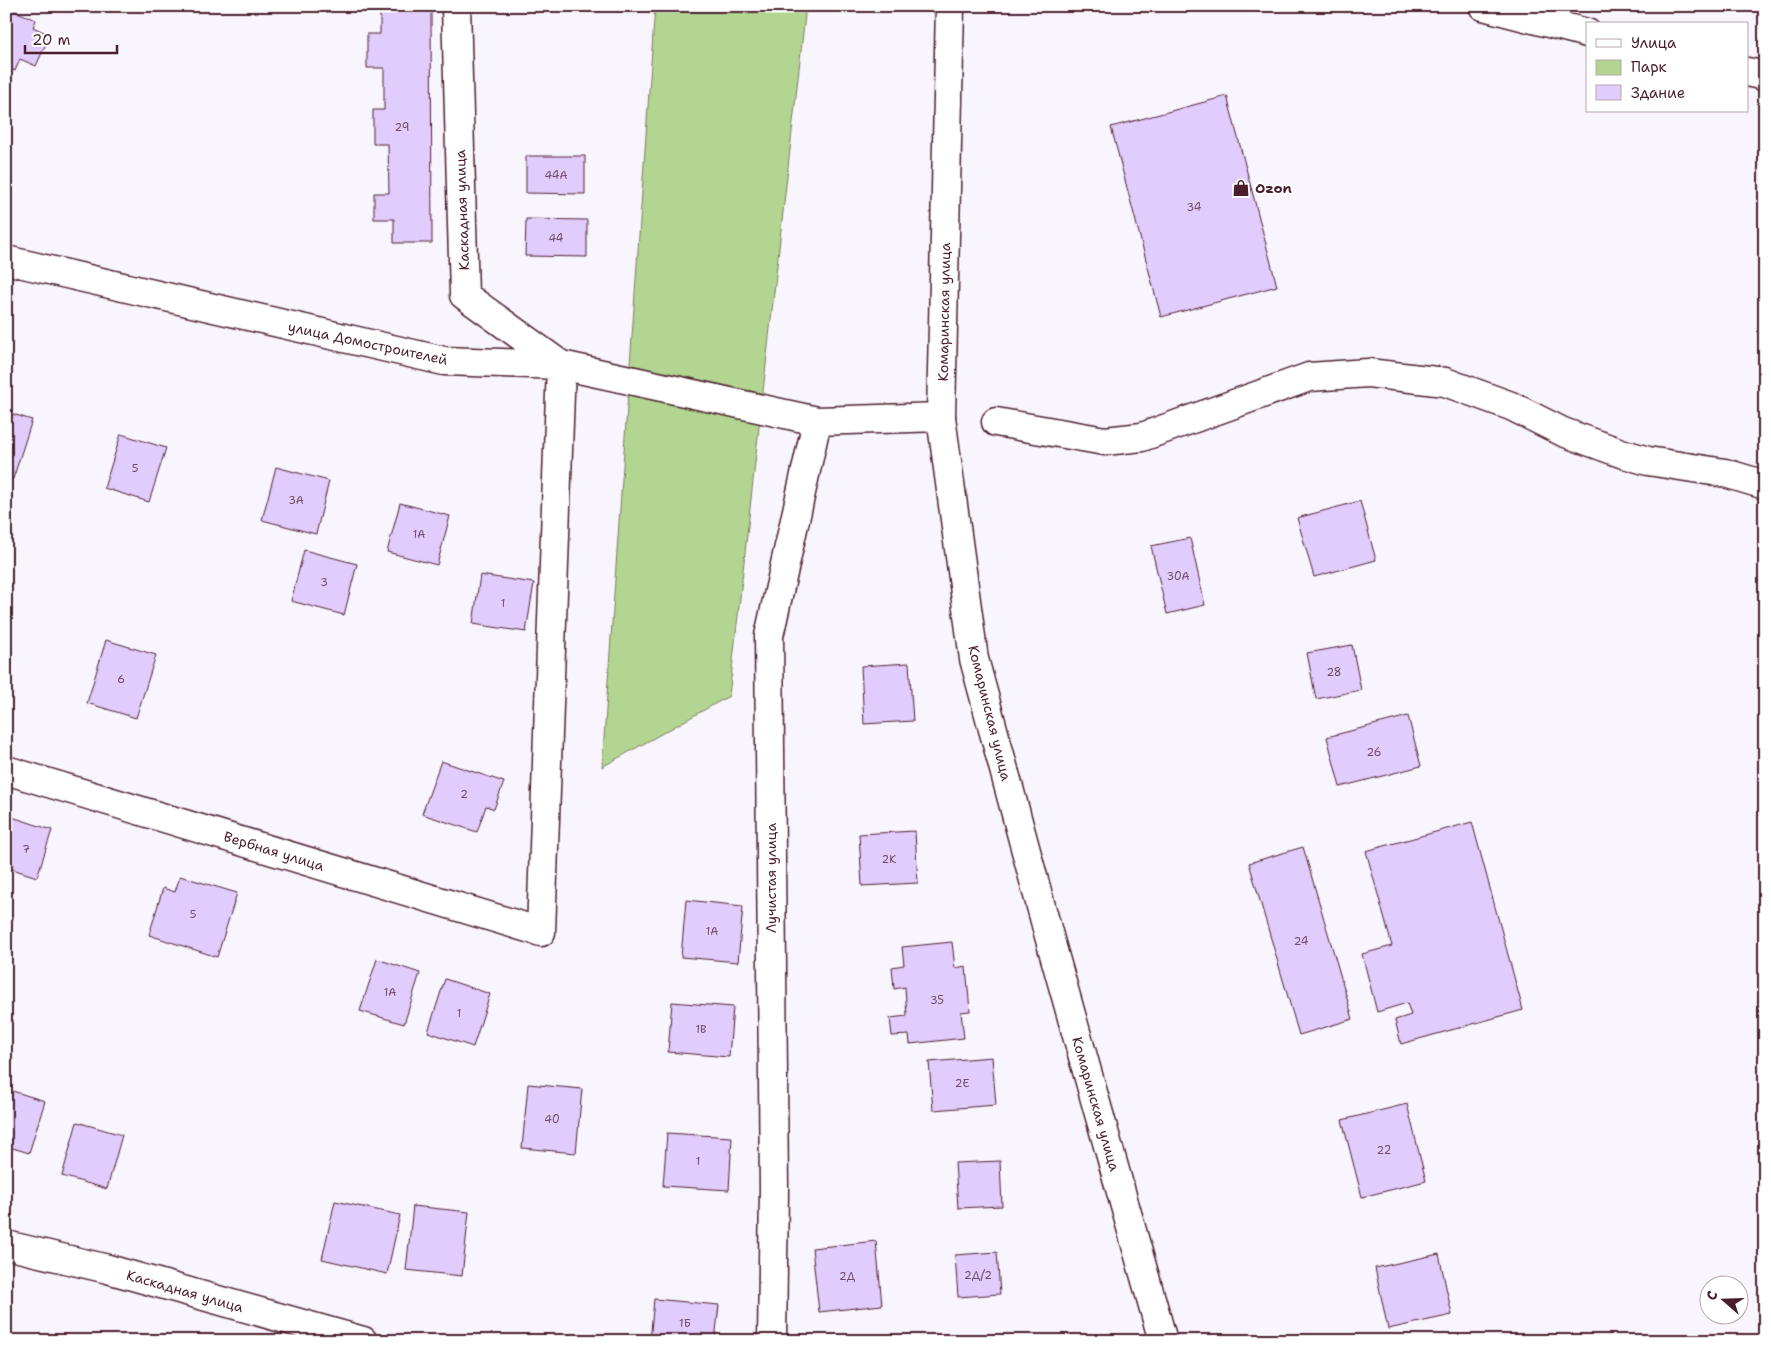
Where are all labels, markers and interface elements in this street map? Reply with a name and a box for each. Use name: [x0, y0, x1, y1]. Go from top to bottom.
scale bar: [25, 22, 118, 54]
legend: [1586, 22, 1748, 112]
text: 20 m: [32, 30, 71, 50]
text: Улица: [1631, 33, 1677, 53]
text: Парк: [1631, 57, 1667, 77]
text: Здание: [1631, 83, 1685, 103]
house number: 29: [395, 120, 409, 135]
street label: Каскадная улица: [451, 149, 473, 271]
house number: 44А: [544, 168, 568, 183]
shop icon: Ozon: [1231, 178, 1251, 198]
place label: Ozon: [1255, 179, 1292, 197]
house number: 34: [1187, 200, 1202, 215]
house number: 44: [548, 231, 564, 246]
street label: Комаринская улица: [934, 242, 954, 382]
street label: улица Домостроителей: [287, 317, 449, 369]
house number: 5: [132, 461, 139, 476]
house number: 3А: [288, 493, 304, 508]
house number: 1А: [413, 527, 425, 542]
house number: 30А: [1166, 569, 1190, 584]
house number: 3: [320, 575, 328, 590]
house number: 1: [501, 596, 505, 611]
street label: Комаринская улица: [964, 643, 1016, 783]
house number: 28: [1326, 665, 1342, 680]
house number: 6: [117, 672, 125, 687]
house number: 26: [1367, 745, 1381, 760]
house number: 2: [460, 787, 468, 802]
street label: Лучистая улица: [762, 823, 780, 933]
street label: Вербная улица: [222, 827, 327, 875]
house number: 7: [22, 842, 30, 857]
house number: 2К: [882, 852, 896, 867]
house number: 5: [190, 907, 197, 922]
house number: 1А: [706, 924, 718, 939]
house number: 24: [1294, 934, 1309, 949]
house number: 1А: [384, 985, 396, 1000]
house number: 35: [930, 993, 944, 1008]
house number: 1: [457, 1006, 461, 1021]
house number: 1В: [695, 1022, 707, 1037]
street label: Комаринская улица: [1068, 1035, 1124, 1174]
house number: 2Е: [955, 1076, 969, 1091]
house number: 40: [544, 1112, 560, 1127]
house number: 22: [1377, 1143, 1391, 1158]
house number: 1: [696, 1154, 700, 1169]
street label: Каскадная улица: [125, 1266, 246, 1316]
house number: 2Д/2: [964, 1268, 992, 1283]
house number: 2Д: [839, 1269, 856, 1284]
north arrow: [1698, 1274, 1748, 1324]
text: С: [1702, 1288, 1722, 1303]
house number: 1Б: [679, 1316, 691, 1331]

